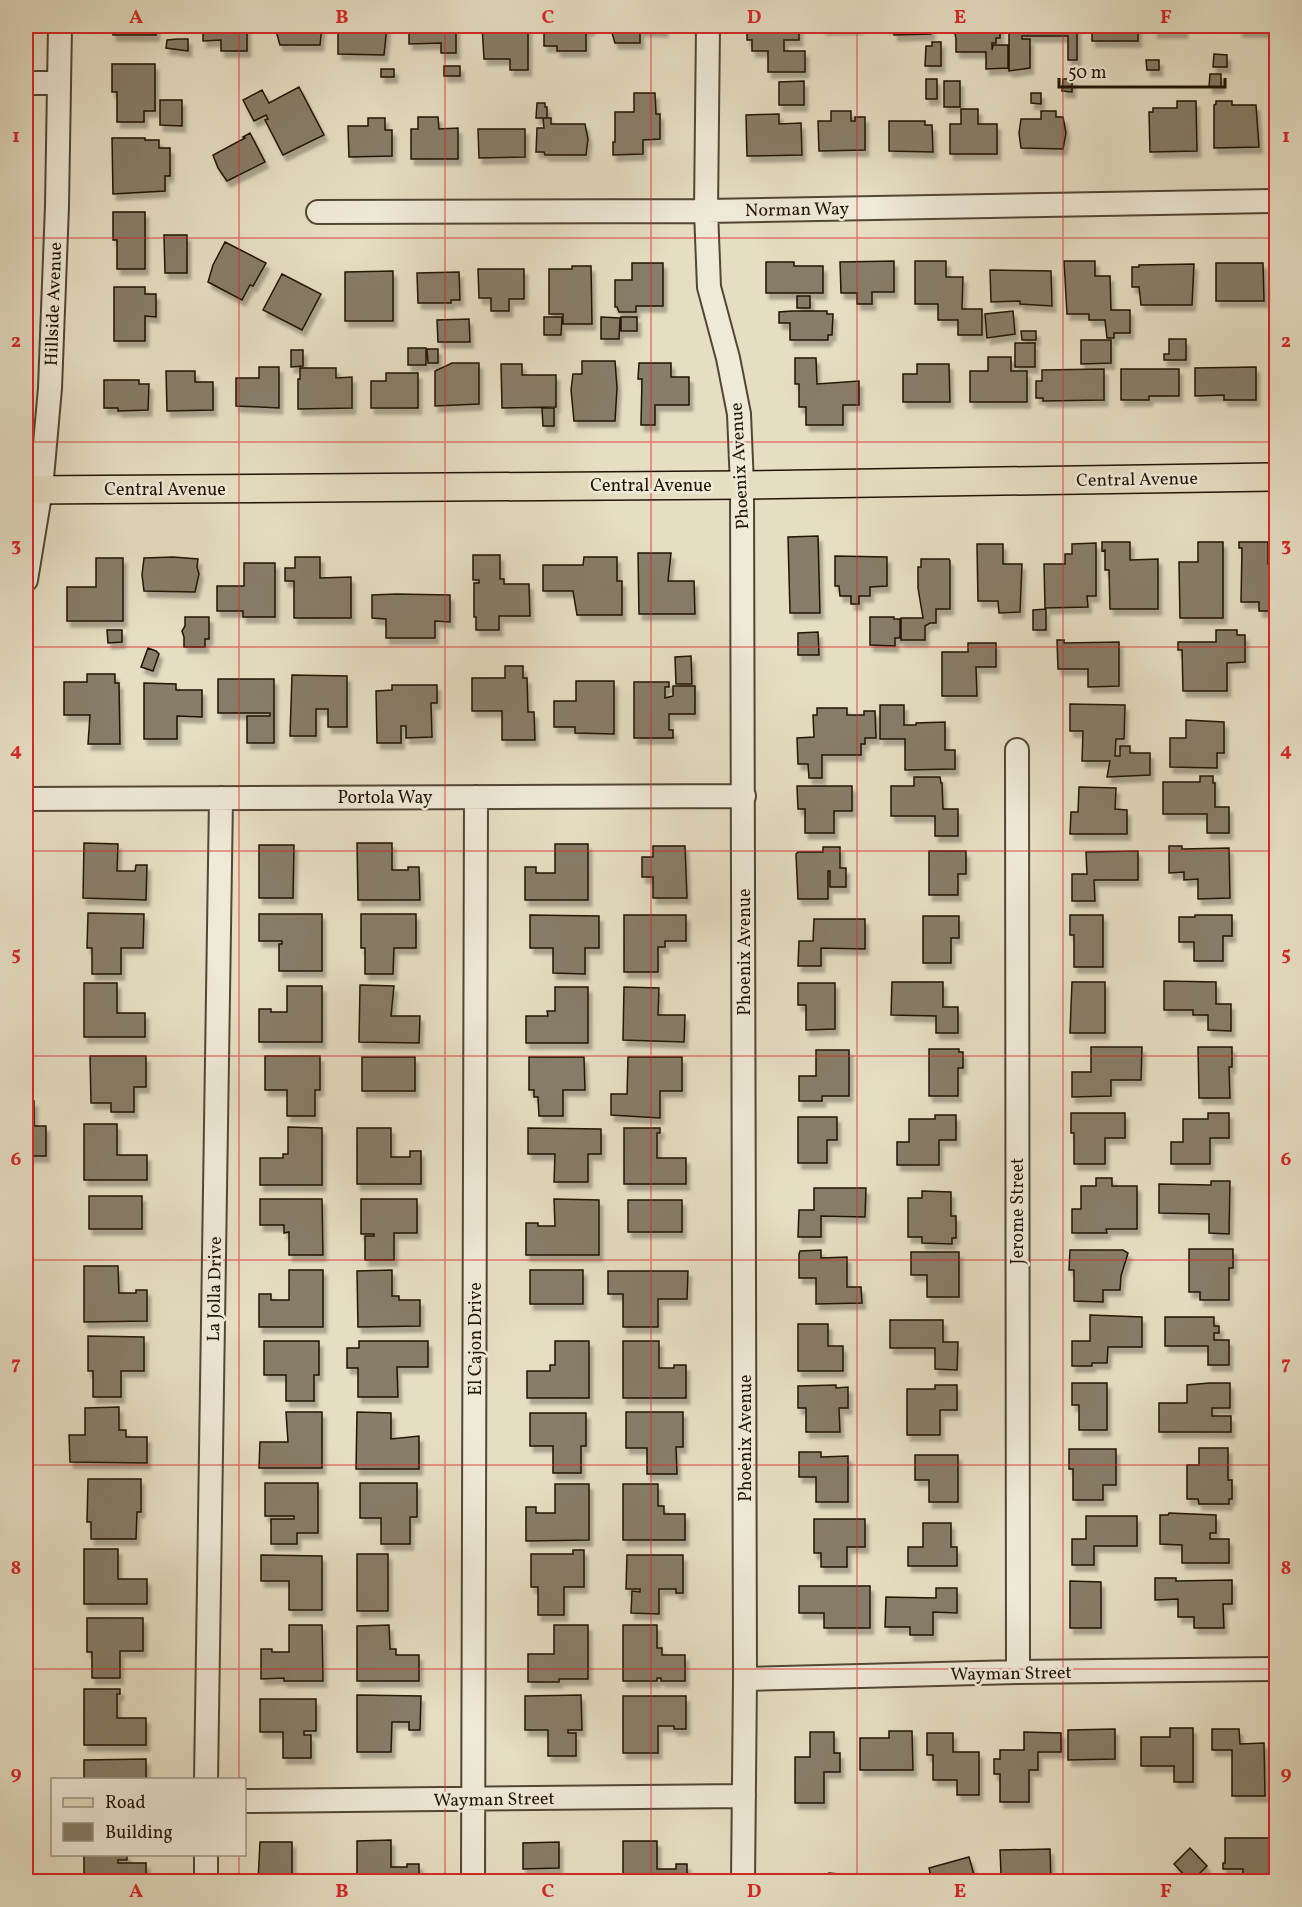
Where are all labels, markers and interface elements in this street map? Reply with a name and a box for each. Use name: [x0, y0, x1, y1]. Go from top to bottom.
text: A: [129, 4, 143, 32]
text: B: [335, 4, 349, 32]
text: C: [542, 4, 555, 32]
text: D: [747, 4, 761, 32]
text: E: [954, 4, 966, 32]
text: F: [1160, 4, 1172, 32]
scale bar: [1059, 51, 1226, 89]
text: 50 m: [1068, 61, 1107, 86]
text: 1: [12, 123, 20, 151]
text: 1: [1282, 123, 1290, 151]
street label: Norman Way: [745, 197, 850, 224]
street label: Hillside Avenue: [40, 242, 69, 366]
text: 2: [11, 328, 21, 356]
text: 2: [1281, 328, 1291, 356]
street label: Phoenix Avenue: [725, 402, 756, 530]
street label: Central Avenue: [1076, 467, 1198, 494]
street label: Central Avenue: [590, 474, 712, 499]
street label: Central Avenue: [104, 478, 226, 503]
text: 3: [11, 532, 21, 560]
text: 3: [1281, 532, 1291, 560]
text: 4: [10, 737, 22, 765]
text: 4: [1280, 737, 1292, 765]
street label: Portola Way: [337, 786, 433, 811]
street label: Phoenix Avenue: [733, 888, 758, 1016]
text: 5: [11, 941, 21, 969]
text: 5: [1281, 941, 1291, 969]
text: 6: [11, 1146, 22, 1174]
text: 6: [1281, 1146, 1292, 1174]
street label: Jerome Street: [1006, 1158, 1031, 1264]
street label: La Jolla Drive: [202, 1236, 229, 1342]
street label: El Cajon Drive: [464, 1282, 489, 1396]
text: 7: [11, 1350, 21, 1378]
text: 7: [1281, 1350, 1291, 1378]
street label: Phoenix Avenue: [734, 1374, 759, 1502]
text: 8: [11, 1555, 21, 1583]
text: 8: [1281, 1555, 1291, 1583]
street label: Wayman Street: [950, 1661, 1072, 1688]
text: 9: [10, 1760, 22, 1788]
text: 9: [1280, 1760, 1292, 1788]
legend: [51, 1778, 246, 1856]
street label: Wayman Street: [433, 1787, 555, 1814]
text: Road: [105, 1791, 146, 1816]
text: Building: [105, 1821, 173, 1846]
text: A: [129, 1878, 143, 1906]
text: B: [335, 1878, 349, 1906]
text: C: [542, 1878, 555, 1906]
text: D: [747, 1878, 761, 1906]
text: E: [954, 1878, 966, 1906]
text: F: [1160, 1878, 1172, 1906]

